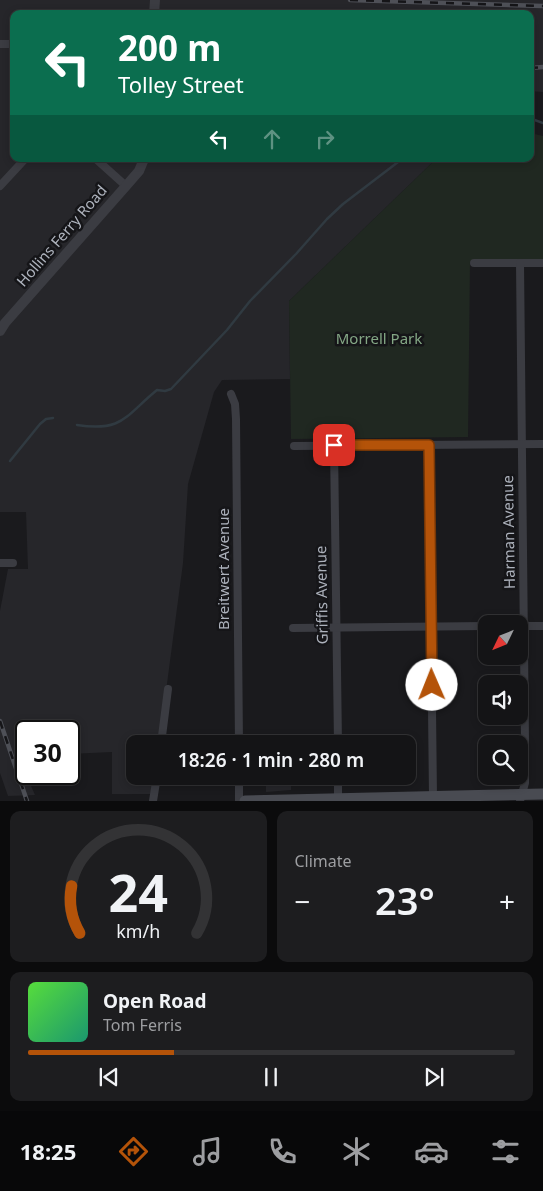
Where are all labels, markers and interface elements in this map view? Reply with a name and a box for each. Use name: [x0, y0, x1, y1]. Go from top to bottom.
text: 200 m: [118, 24, 221, 71]
icon: left: [35, 30, 100, 95]
text: Tolley Street: [118, 69, 244, 99]
icon: left: [205, 125, 233, 153]
icon: ahead: [258, 125, 286, 153]
icon: right: [311, 125, 339, 153]
street label: Hollins Ferry Road: [12, 180, 111, 290]
park label: Morrell Park: [336, 328, 422, 348]
pin: [313, 424, 355, 466]
icon: arrive: [320, 431, 348, 459]
street label: Harman Avenue: [497, 475, 519, 589]
street label: Breitwert Avenue: [213, 508, 233, 630]
street label: Griffis Avenue: [310, 545, 332, 645]
north arrow: [478, 615, 528, 665]
map controls: [478, 615, 528, 785]
position arrow: [405, 658, 457, 710]
button: sound: [478, 675, 528, 725]
speed limit sign: 30: [15, 720, 80, 785]
button: search: [478, 735, 528, 785]
text: 18:26 · 1 min · 280 m: [178, 747, 364, 773]
text: Climate: [295, 850, 352, 872]
text: 24: [109, 856, 168, 927]
text: 23°: [375, 874, 435, 926]
text: −: [295, 882, 311, 920]
text: +: [499, 882, 515, 920]
text: km/h: [116, 919, 160, 943]
text: Open Road: [103, 988, 206, 1014]
text: Tom Ferris: [103, 1014, 182, 1036]
icon: previous: [95, 1063, 123, 1091]
icon: pause: [257, 1063, 285, 1091]
icon: next: [420, 1063, 448, 1091]
icon: directions: [116, 1134, 151, 1169]
icon: music: [190, 1134, 225, 1169]
icon: phone: [265, 1134, 300, 1169]
icon: climate: [339, 1134, 374, 1169]
icon: car: [414, 1134, 449, 1169]
icon: filters: [488, 1134, 523, 1169]
text: 18:25: [20, 1136, 76, 1166]

